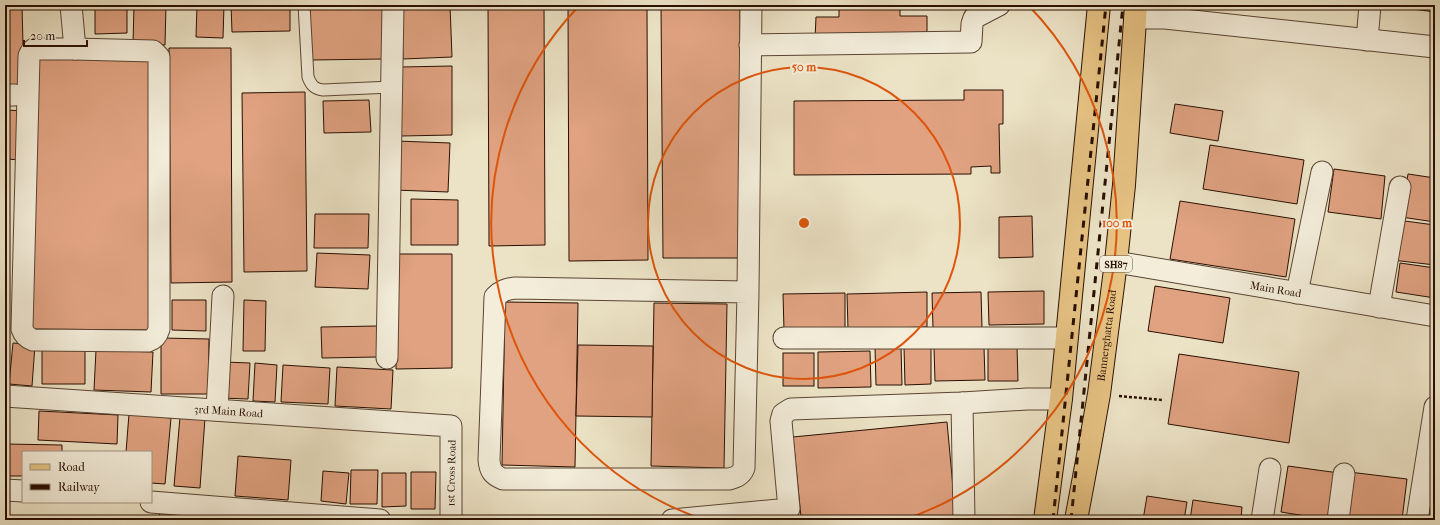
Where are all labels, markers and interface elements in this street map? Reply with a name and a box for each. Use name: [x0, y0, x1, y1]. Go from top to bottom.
scale bar: [24, 22, 87, 48]
text: 20 m: [30, 29, 55, 43]
text: 50 m: [792, 60, 817, 74]
centre of rings: [797, 216, 811, 230]
text: 100 m: [1102, 216, 1133, 230]
road number: SH87: [1100, 256, 1132, 272]
street label: Main Road: [1249, 279, 1303, 300]
street label: Bannerghatta Road: [1095, 288, 1119, 382]
street label: 3rd Main Road: [194, 403, 264, 420]
street label: 1st Cross Road: [444, 438, 459, 507]
legend: [22, 451, 152, 503]
text: Road: [58, 460, 85, 474]
text: Railway: [58, 480, 100, 494]

